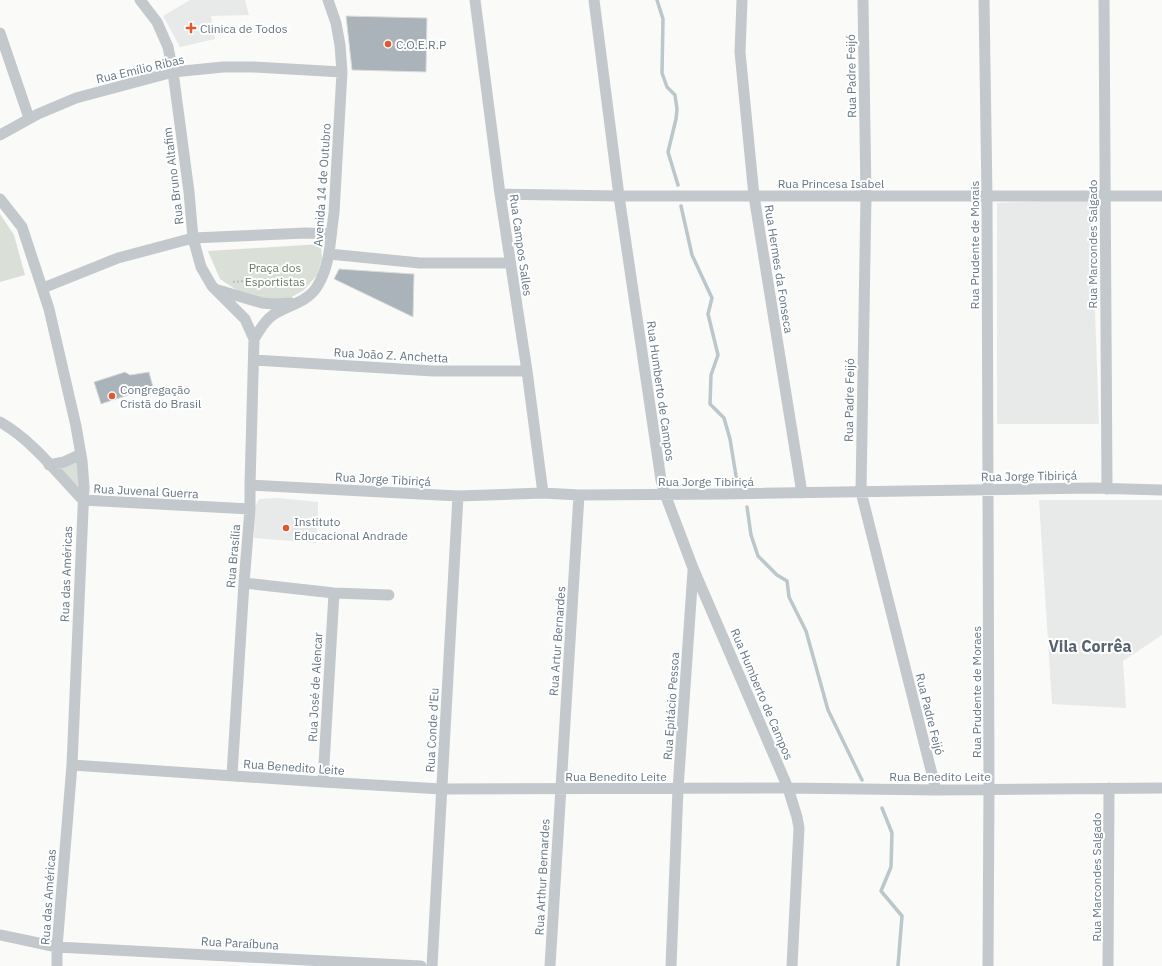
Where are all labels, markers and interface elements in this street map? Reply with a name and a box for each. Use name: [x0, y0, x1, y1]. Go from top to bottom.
place label: Clinica de Todos: [200, 21, 288, 36]
marker: Clinica de Todos: [185, 22, 197, 34]
street label: Rua Padre Feijó: [843, 34, 859, 118]
place label: C.O.E.R.P: [396, 37, 446, 52]
marker: C.O.E.R.P: [383, 39, 393, 49]
street label: Rua Emílio Ribas: [95, 52, 186, 86]
street label: Avenida 14 de Outubro: [310, 122, 334, 247]
street label: Rua Bruno Altafim: [160, 126, 186, 226]
street label: Rua Princesa Isabel: [778, 176, 884, 191]
street label: Rua Marcondes Salgado: [1085, 179, 1100, 309]
street label: Rua Prudente de Morais: [967, 181, 982, 309]
street label: Rua Campos Salles: [506, 193, 536, 297]
street label: Rua Hermes da Fonseca: [761, 204, 797, 335]
park label: Praça dos Esportistas: [245, 260, 305, 289]
street label: Rua Humberto de Campos: [644, 320, 678, 462]
street label: Rua João Z. Anchetta: [333, 345, 449, 366]
street label: Rua Padre Feijó: [841, 358, 857, 442]
place label: Congregação Cristã do Brasil: [120, 382, 201, 411]
marker: Congregação Cristã do Brasil: [107, 391, 117, 401]
street label: Rua Jorge Tibiriçá: [981, 468, 1078, 484]
street label: Rua Jorge Tibiriçá: [335, 469, 432, 489]
street label: Rua Jorge Tibiriçá: [658, 474, 755, 489]
street label: Rua Juvenal Guerra: [93, 481, 200, 501]
place label: Instituto Educacional Andrade: [294, 514, 408, 543]
street label: Rua Brasília: [223, 523, 243, 588]
marker: Instituto Educacional Andrade: [281, 523, 291, 533]
street label: Rua das Américas: [57, 526, 75, 622]
street label: Rua Artur Bernardes: [546, 585, 568, 696]
street label: Rua Humberto de Campos: [727, 626, 797, 762]
street label: Rua Prudente de Moraes: [969, 626, 984, 758]
street label: Rua José de Alencar: [305, 631, 325, 742]
district label: Vila Corrêa: [1048, 636, 1132, 656]
street label: Rua Epitácio Pessoa: [660, 651, 682, 761]
street label: Rua Padre Feijó: [913, 672, 947, 757]
street label: Rua Conde d'Eu: [422, 687, 442, 773]
street label: Rua Benedito Leite: [243, 756, 346, 778]
street label: Rua Benedito Leite: [565, 769, 667, 784]
street label: Rua Benedito Leite: [889, 769, 991, 784]
street label: Rua Marcondes Salgado: [1089, 812, 1104, 942]
street label: Rua Arthur Bernardes: [531, 818, 553, 936]
street label: Rua das Américas: [37, 848, 59, 946]
street label: Rua Paraíbuna: [201, 933, 280, 953]

